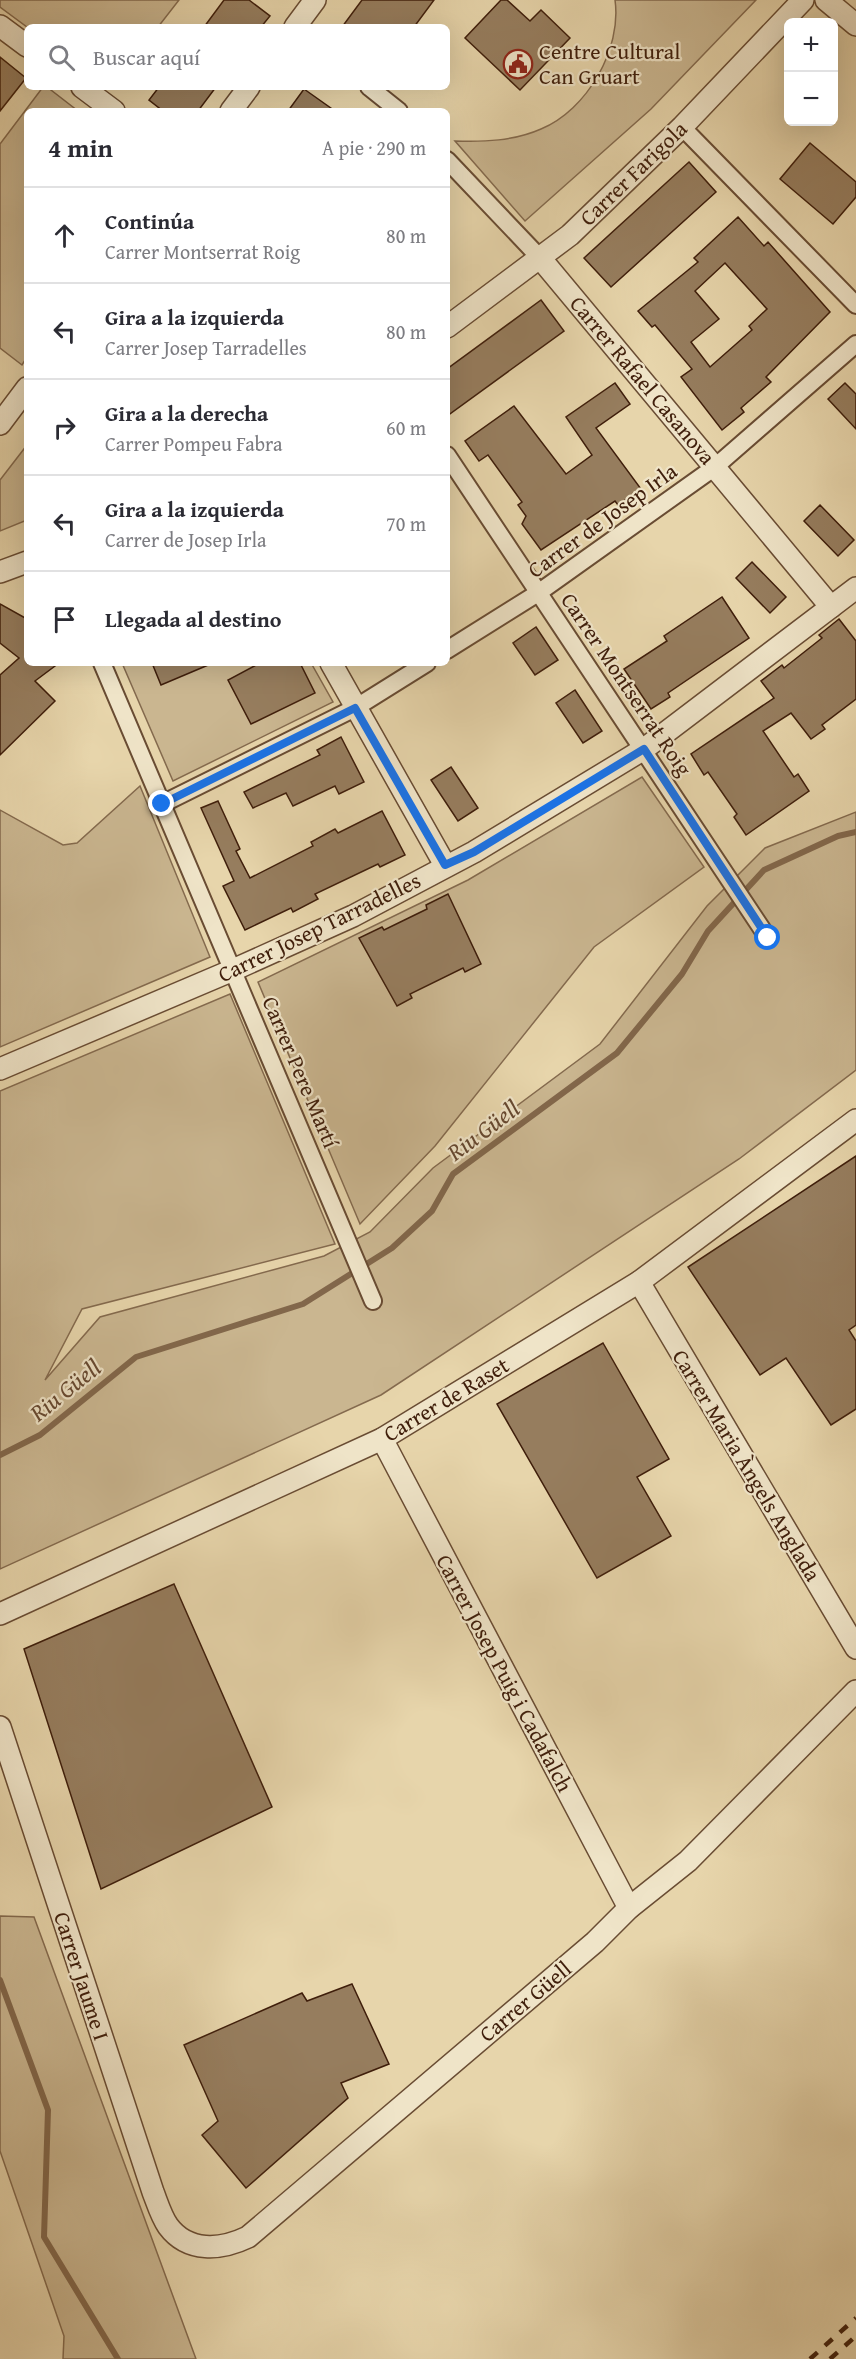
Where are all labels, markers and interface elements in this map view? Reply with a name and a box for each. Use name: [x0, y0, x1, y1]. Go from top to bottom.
map controls: [784, 18, 838, 126]
button: +: [784, 18, 838, 72]
search box: [24, 24, 450, 90]
place label: Centre Cultural Can Gruart: [539, 35, 680, 92]
icon: search: [45, 41, 78, 74]
text: Buscar aquí: [93, 41, 200, 73]
public building icon: Centre Cultural Can Gruart: [502, 48, 534, 80]
button: −: [784, 72, 838, 126]
street label: Carrer Farigola: [572, 113, 694, 233]
text: 4 min: [48, 128, 113, 167]
text: A pie · 290 m: [322, 133, 426, 162]
text: Continúa: [105, 205, 194, 237]
icon: ahead: [48, 219, 81, 252]
text: 80 m: [386, 221, 426, 250]
text: Carrer Montserrat Roig: [105, 237, 300, 266]
street label: Carrer Rafael Casanova: [563, 289, 724, 472]
text: Gira a la izquierda: [105, 301, 284, 333]
icon: left: [48, 315, 81, 348]
text: 80 m: [386, 317, 426, 346]
text: Carrer Josep Tarradelles: [105, 333, 307, 362]
text: Gira a la derecha: [105, 397, 268, 429]
icon: right: [48, 411, 81, 444]
text: 60 m: [386, 413, 426, 442]
text: Carrer Pompeu Fabra: [105, 429, 283, 458]
street label: Carrer de Josep Irla: [521, 454, 684, 585]
text: Gira a la izquierda: [105, 493, 284, 525]
icon: left: [48, 507, 81, 540]
text: 70 m: [386, 509, 426, 538]
text: Carrer de Josep Irla: [105, 525, 266, 554]
street label: Carrer Montserrat Roig: [554, 586, 700, 782]
icon: arrive: [48, 603, 81, 636]
text: Llegada al destino: [105, 603, 281, 635]
route end: [148, 790, 174, 816]
street label: Carrer Josep Tarradelles: [212, 864, 426, 990]
route start: [754, 924, 780, 950]
street label: Carrer Pere Martí: [255, 991, 348, 1154]
water label: Riu Güell: [439, 1091, 527, 1169]
street label: Carrer Maria Àngels Anglada: [665, 1343, 829, 1587]
street label: Carrer de Raset: [377, 1349, 515, 1449]
water label: Riu Güell: [21, 1350, 108, 1430]
street label: Carrer Josep Puig i Cadafalch: [429, 1549, 582, 1798]
street label: Carrer Jaume I: [46, 1908, 118, 2044]
street label: Carrer Güell: [472, 1953, 578, 2049]

